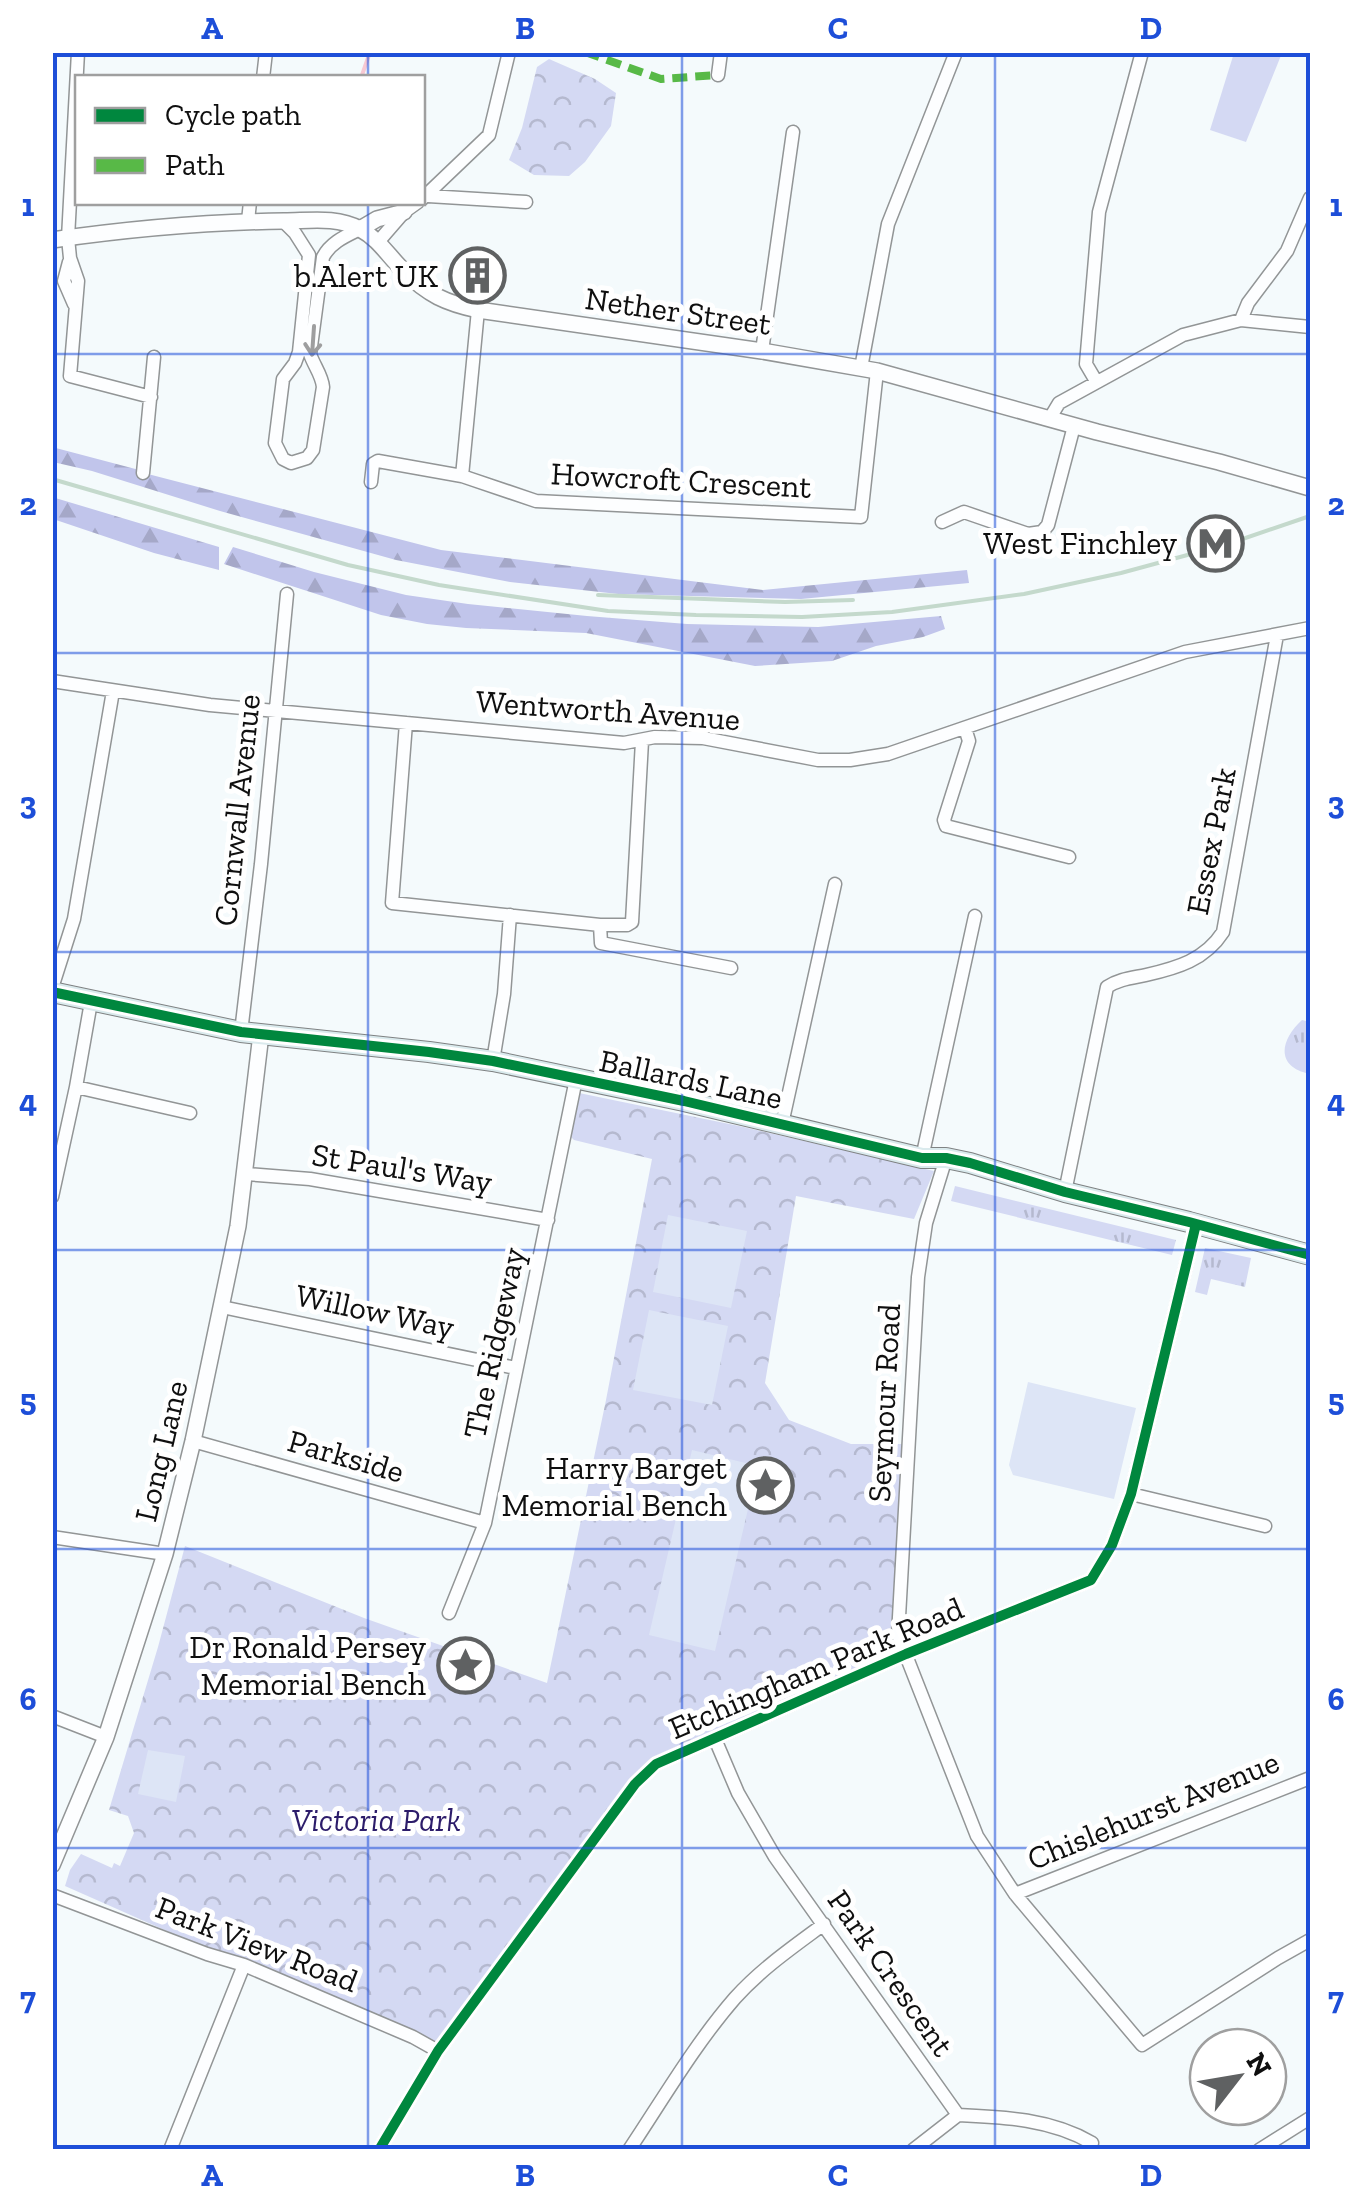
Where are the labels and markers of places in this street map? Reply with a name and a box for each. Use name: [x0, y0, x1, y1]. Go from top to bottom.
building icon: b.Alert UK: [447, 246, 507, 306]
place label: b.Alert UK: [293, 257, 438, 295]
metro station icon: West Finchley: [1186, 513, 1246, 573]
place label: West Finchley: [983, 524, 1178, 562]
place label: Harry Barget Memorial Bench: [501, 1449, 727, 1524]
place icon: Harry Barget Memorial Bench: [736, 1456, 796, 1516]
place label: Dr Ronald Persey Memorial Bench: [189, 1628, 427, 1703]
place icon: Dr Ronald Persey Memorial Bench: [435, 1635, 495, 1695]

